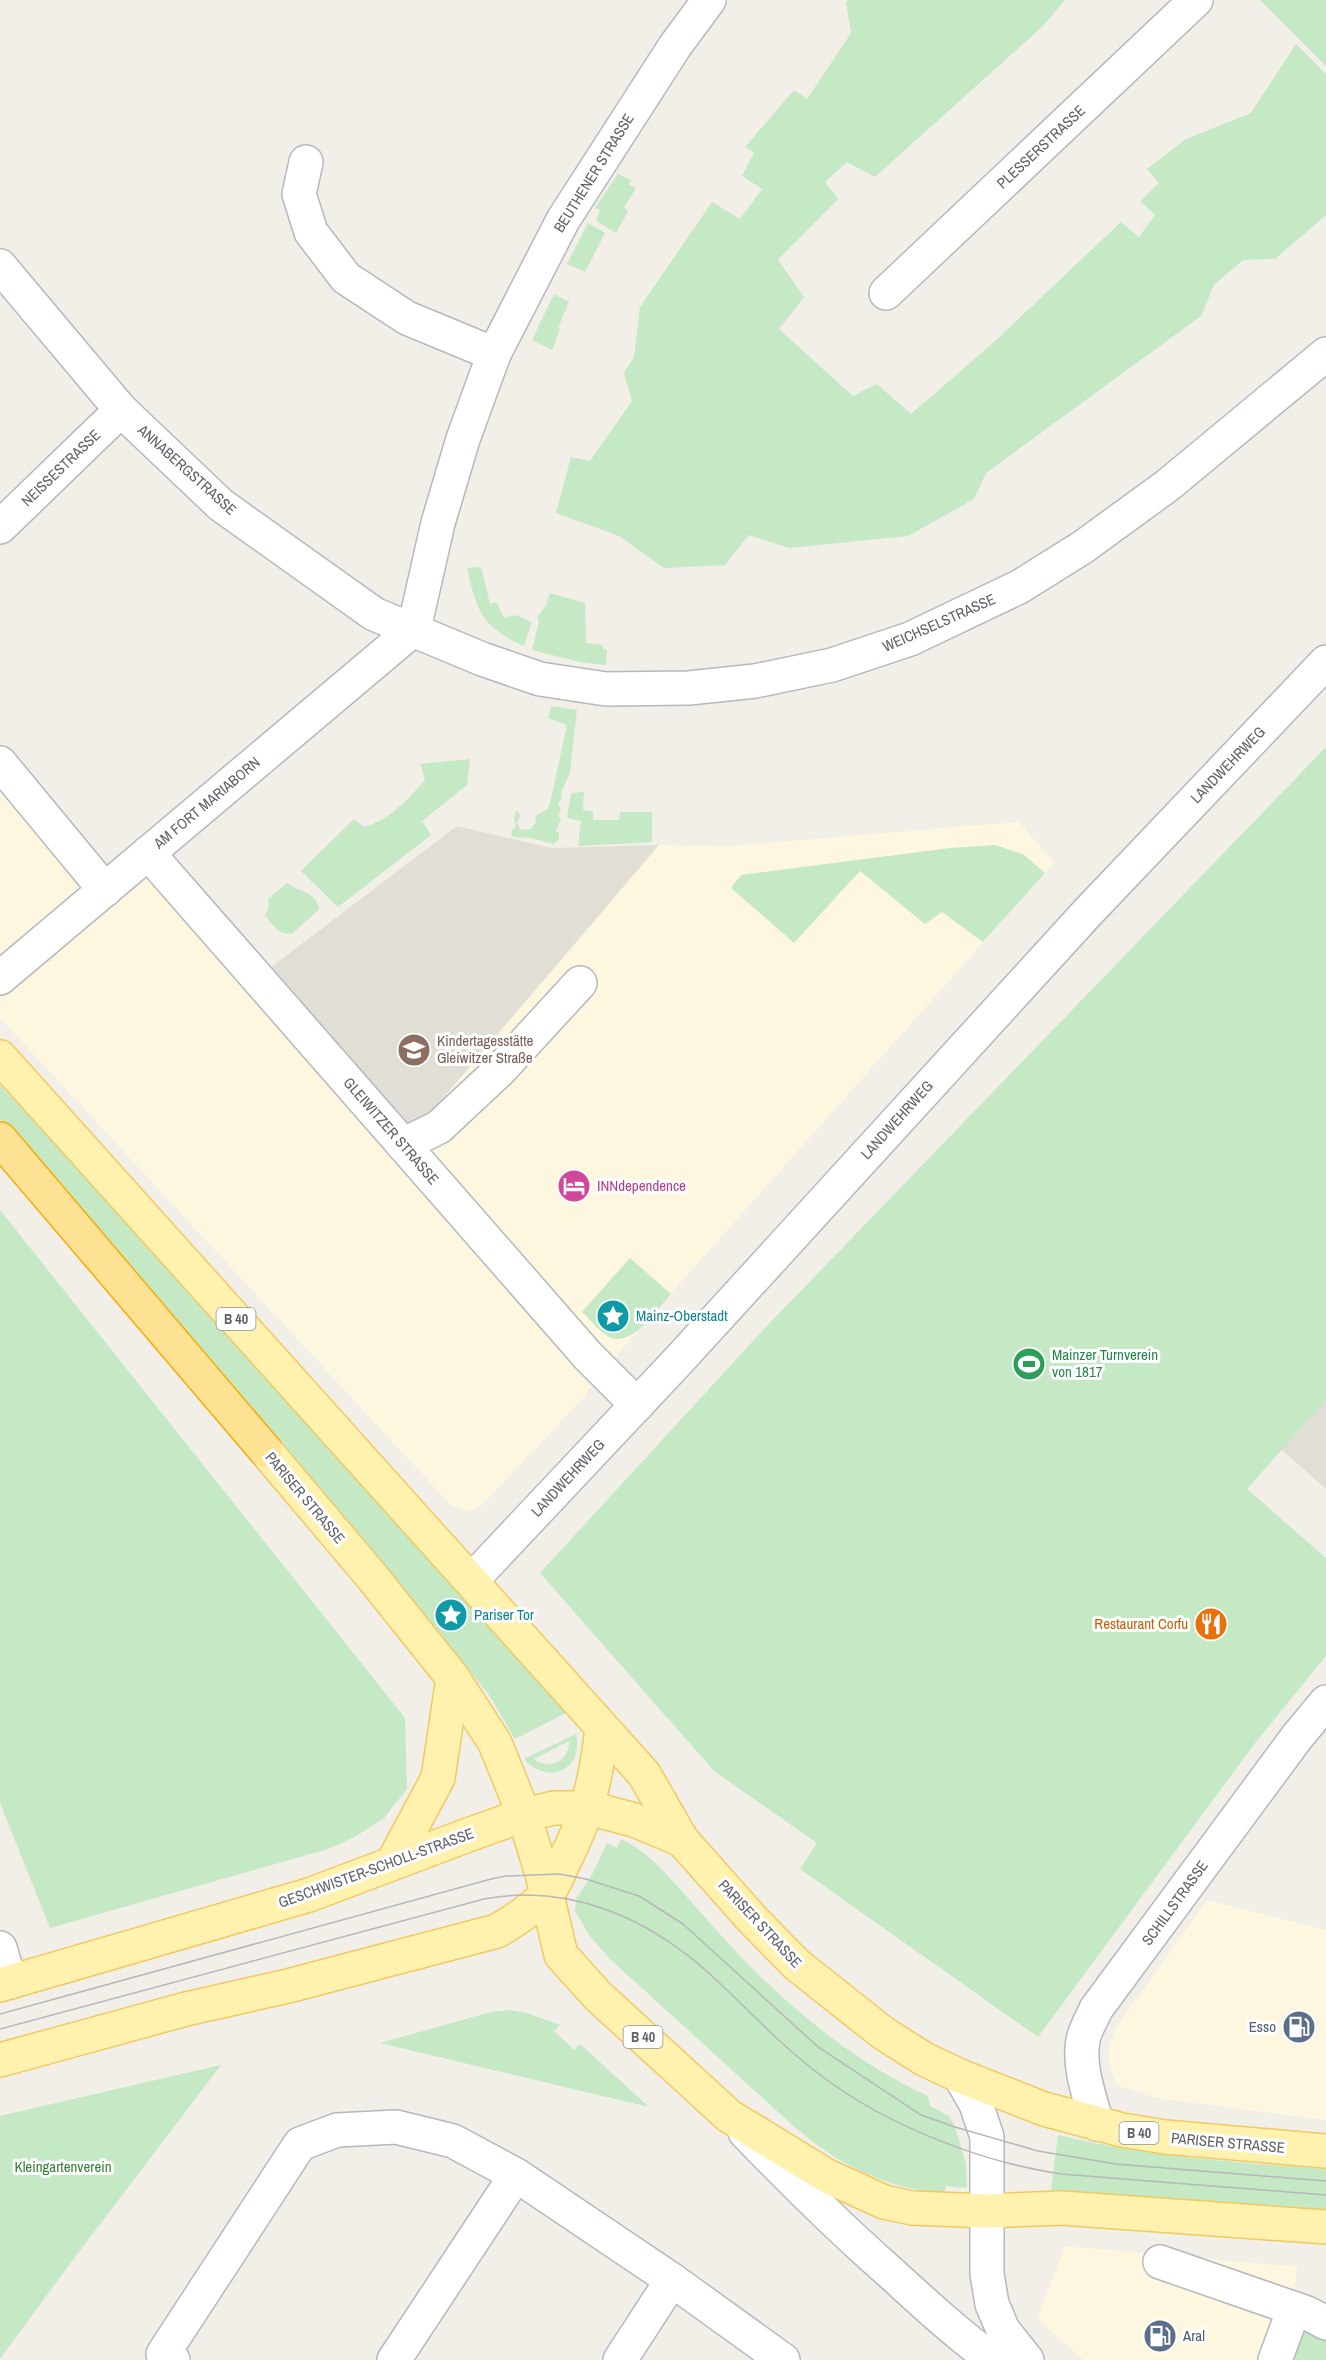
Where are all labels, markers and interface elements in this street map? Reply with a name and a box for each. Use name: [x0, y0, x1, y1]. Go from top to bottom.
street label: PLESSERSTRASSE: [992, 100, 1090, 193]
street label: BEUTHENER STRASSE: [548, 109, 639, 236]
street label: ANNABERGSTRASSE: [133, 419, 241, 520]
street label: NEISSESTRASSE: [16, 424, 105, 511]
street label: WEICHSELSTRASSE: [879, 588, 999, 657]
street label: LANDWEHRWEG: [1186, 722, 1270, 808]
street label: AM FORT MARIABORN: [148, 752, 264, 854]
place label: Kindertagesstätte Gleiwitzer Straße: [437, 1030, 534, 1068]
school or university icon: Kindertagesstätte Gleiwitzer Straße: [396, 1032, 432, 1068]
street label: GLEIWITZER STRASSE: [339, 1072, 444, 1189]
street label: LANDWEHRWEG: [856, 1076, 938, 1164]
hotel icon: INNdependence: [556, 1168, 592, 1204]
place label: INNdependence: [597, 1175, 686, 1196]
place icon: Mainz-Oberstadt: [595, 1298, 631, 1334]
place label: Mainz-Oberstadt: [636, 1305, 728, 1326]
road number: B 40: [216, 1308, 256, 1330]
place label: Mainzer Turnverein von 1817: [1052, 1344, 1158, 1382]
sports icon: Mainzer Turnverein von 1817: [1011, 1346, 1047, 1382]
street label: LANDWEHRWEG: [526, 1434, 609, 1521]
street label: PARISER STRASSE: [261, 1447, 350, 1548]
place icon: Pariser Tor: [433, 1597, 469, 1633]
place label: Pariser Tor: [474, 1604, 534, 1625]
restaurant icon: Restaurant Corfu: [1193, 1606, 1229, 1642]
place label: Restaurant Corfu: [1094, 1613, 1188, 1634]
street label: GESCHWISTER-SCHOLL-STRASSE: [275, 1822, 476, 1913]
street label: SCHILLSTRASSE: [1137, 1856, 1213, 1950]
street label: PARISER STRASSE: [714, 1875, 807, 1972]
fuel station icon: Esso: [1281, 2009, 1317, 2045]
place label: Esso: [1249, 2016, 1276, 2037]
road number: B 40: [624, 2026, 662, 2048]
road number: B 40: [1120, 2122, 1158, 2144]
street label: PARISER STRASSE: [1170, 2127, 1286, 2158]
park label: Kleingartenverein: [14, 2156, 112, 2177]
fuel station icon: Aral: [1142, 2318, 1178, 2354]
place label: Aral: [1182, 2325, 1205, 2346]

